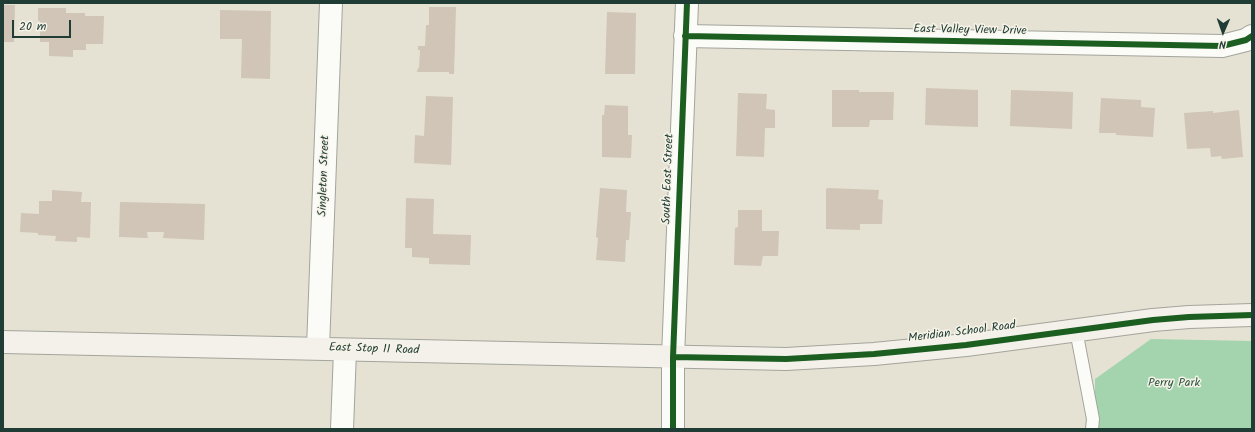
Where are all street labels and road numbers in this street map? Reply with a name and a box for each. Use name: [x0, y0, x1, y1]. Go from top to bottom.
street label: East Valley View Drive: [913, 23, 1027, 39]
street label: South East Street: [660, 133, 678, 225]
street label: Singleton Street: [316, 135, 334, 217]
street label: Meridian School Road: [907, 319, 1017, 347]
street label: East Stop 11 Road: [328, 341, 420, 359]

